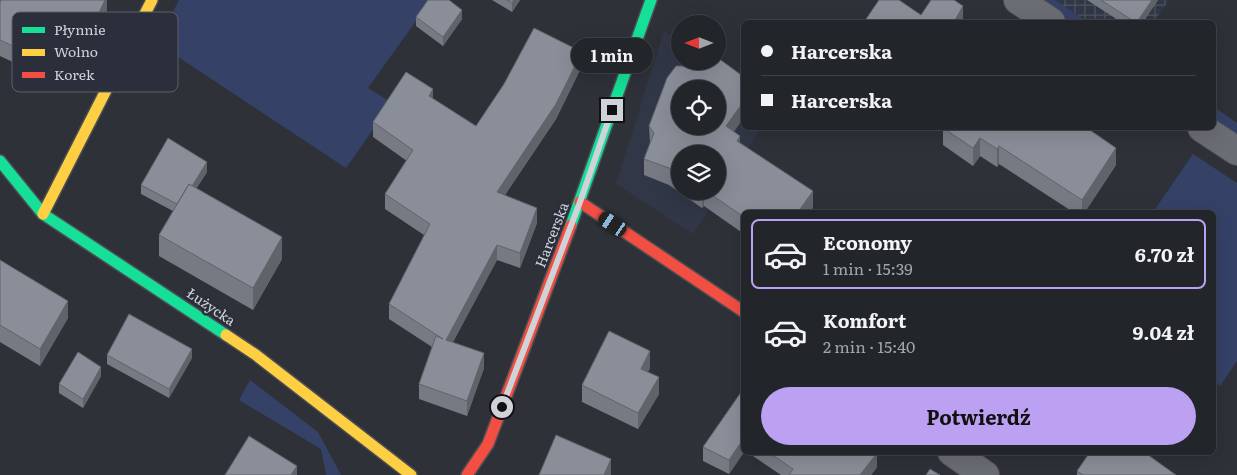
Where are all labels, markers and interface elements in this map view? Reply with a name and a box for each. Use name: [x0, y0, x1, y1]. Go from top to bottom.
legend: [12, 12, 178, 92]
north arrow: [671, 15, 726, 70]
map controls: [671, 15, 726, 200]
text: Płynnie: [54, 19, 106, 39]
text: Harcerska: [791, 37, 892, 65]
callout: 1 min: [571, 38, 653, 72]
text: Wolno: [54, 41, 98, 61]
text: 1 min: [591, 43, 633, 67]
text: Korek: [54, 64, 95, 84]
button: locate: [671, 80, 726, 135]
text: Harcerska: [791, 86, 892, 114]
route end: [601, 99, 623, 121]
button: layers: [671, 145, 726, 200]
street label: Harcerska: [529, 199, 573, 270]
car: [596, 209, 629, 239]
text: Economy: [823, 228, 912, 256]
icon: car: [763, 232, 808, 277]
text: 6.70 zł: [1135, 240, 1194, 268]
text: 1 min · 15:39: [823, 256, 913, 280]
street label: Łużycka: [183, 283, 240, 330]
text: Komfort: [823, 306, 906, 334]
icon: car: [763, 310, 808, 355]
text: 9.04 zł: [1133, 318, 1194, 346]
text: 2 min · 15:40: [823, 334, 915, 358]
button: Potwierdź: [761, 387, 1196, 445]
route start: [491, 396, 513, 418]

